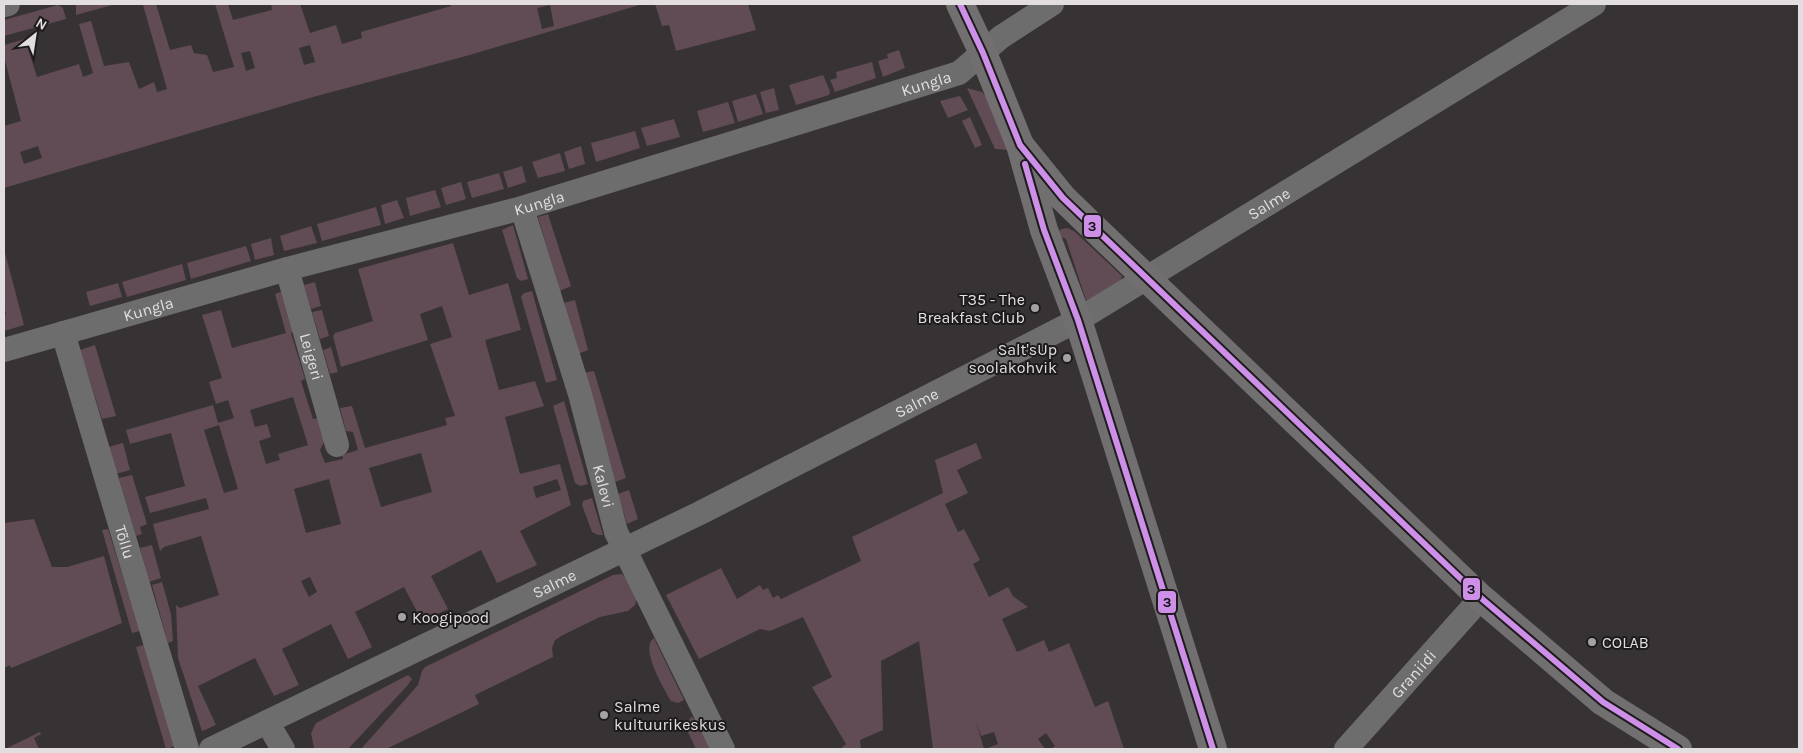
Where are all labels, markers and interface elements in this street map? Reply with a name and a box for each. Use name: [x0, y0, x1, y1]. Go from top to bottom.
north arrow: [10, 10, 60, 60]
text: N: [33, 14, 50, 34]
street label: Kungla: [899, 67, 953, 100]
street label: Salme: [1244, 183, 1293, 223]
street label: Kungla: [512, 186, 566, 219]
line badge: 3: [1083, 214, 1102, 238]
text: 3: [1088, 218, 1096, 235]
place label: T35 - The Breakfast Club: [918, 290, 1025, 327]
street label: Kungla: [121, 293, 176, 325]
marker: T35 - The Breakfast Club: [1029, 302, 1041, 314]
street label: Leigeri: [296, 331, 328, 382]
place label: Salt'sUp soolakohvik: [969, 340, 1057, 377]
marker: Salt'sUp soolakohvik: [1061, 352, 1073, 364]
street label: Salme: [892, 384, 941, 421]
street label: Kalevi: [589, 462, 619, 510]
street label: Tõllu: [111, 523, 139, 561]
street label: Salme: [529, 565, 579, 602]
line badge: 3: [1462, 577, 1481, 601]
text: 3: [1467, 581, 1475, 598]
line badge: 3: [1157, 590, 1177, 614]
text: 3: [1163, 594, 1171, 611]
place label: Koogipood: [412, 608, 489, 627]
marker: Koogipood: [396, 611, 408, 623]
place label: COLAB: [1602, 633, 1649, 652]
marker: COLAB: [1586, 636, 1598, 648]
street label: Graniidi: [1387, 646, 1440, 702]
place label: Salme kultuurikeskus: [614, 697, 726, 734]
marker: Salme kultuurikeskus: [598, 709, 610, 721]

